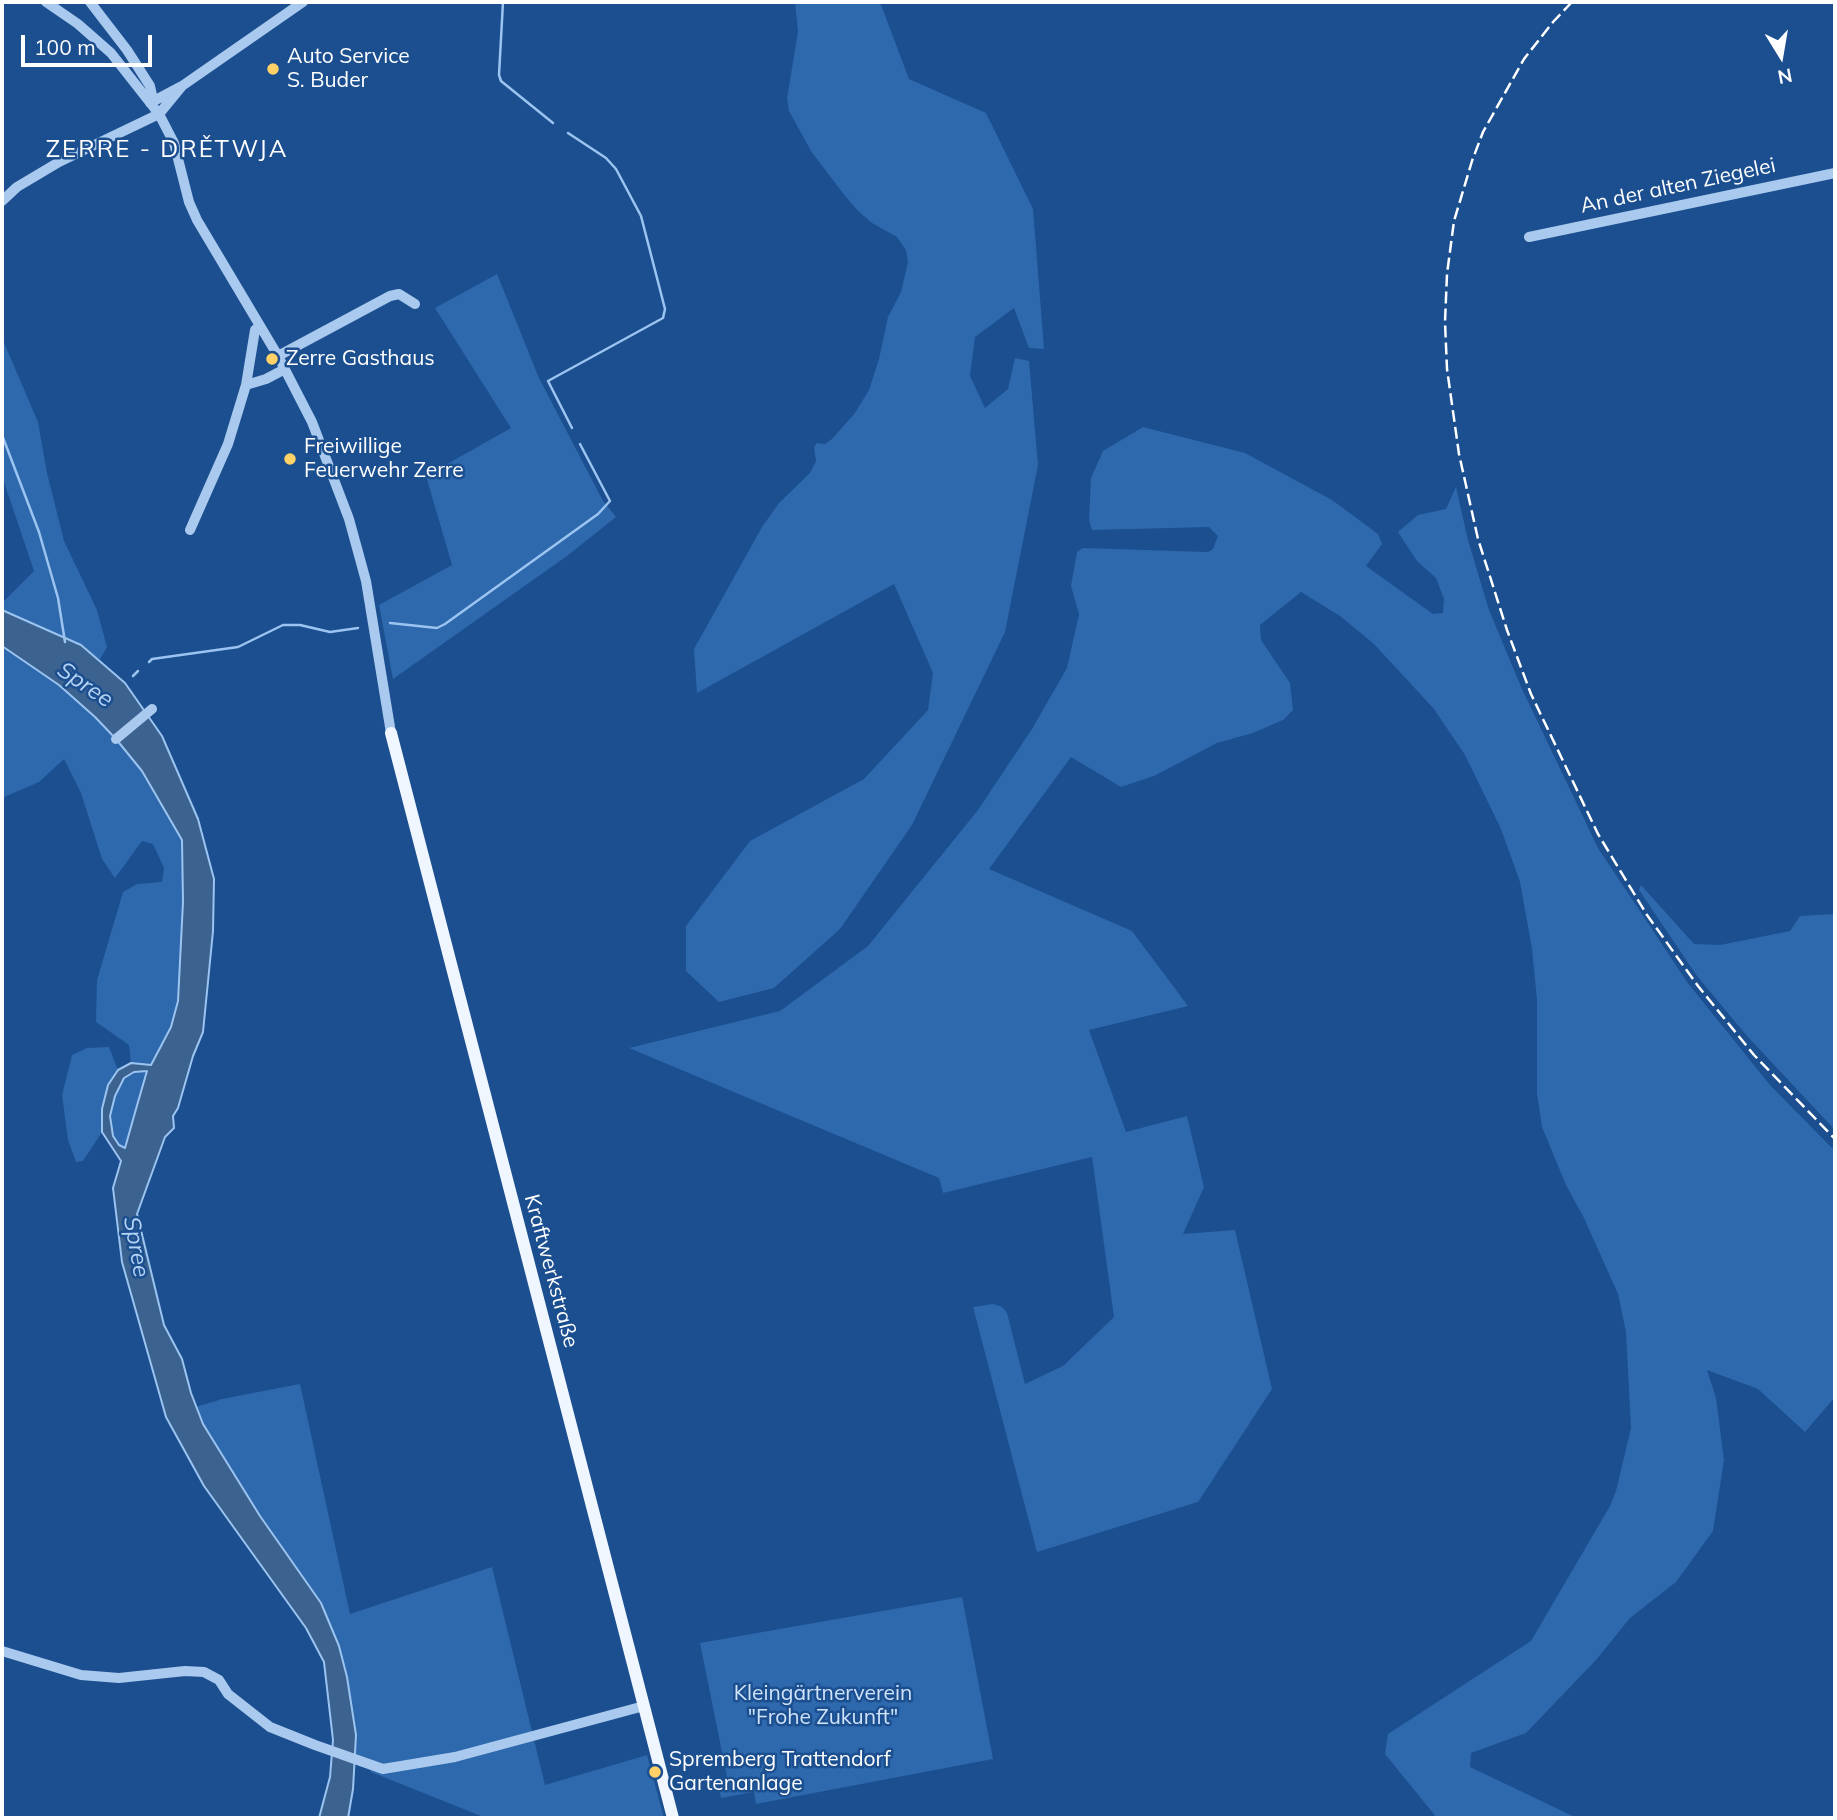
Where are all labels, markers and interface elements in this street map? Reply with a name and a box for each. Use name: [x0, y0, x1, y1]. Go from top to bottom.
scale bar: [24, 21, 156, 65]
north arrow: [1746, 21, 1816, 91]
text: 100 m: [34, 34, 96, 60]
place label: Auto Service S. Buder: [287, 44, 410, 94]
marker: Auto Service S. Buder: [265, 61, 281, 77]
text: N: [1776, 63, 1794, 90]
district label: ZERRE - DRĚTWJA: [48, 136, 286, 164]
street label: An der alten Ziegelei: [1578, 153, 1778, 219]
place label: Zerre Gasthaus: [286, 346, 435, 372]
marker: Zerre Gasthaus: [264, 351, 280, 367]
place label: Freiwillige Feuerwehr Zerre: [304, 434, 464, 484]
marker: Freiwillige Feuerwehr Zerre: [282, 451, 298, 467]
water label: Spree: [52, 656, 118, 714]
street label: Kraftwerkstraße: [518, 1192, 584, 1350]
water label: Spree: [117, 1214, 155, 1280]
park label: Kleingärtnerverein "Frohe Zukunft": [734, 1681, 912, 1731]
place label: Spremberg Trattendorf Gartenanlage: [669, 1747, 891, 1797]
marker: Spremberg Trattendorf Gartenanlage: [647, 1764, 663, 1780]

